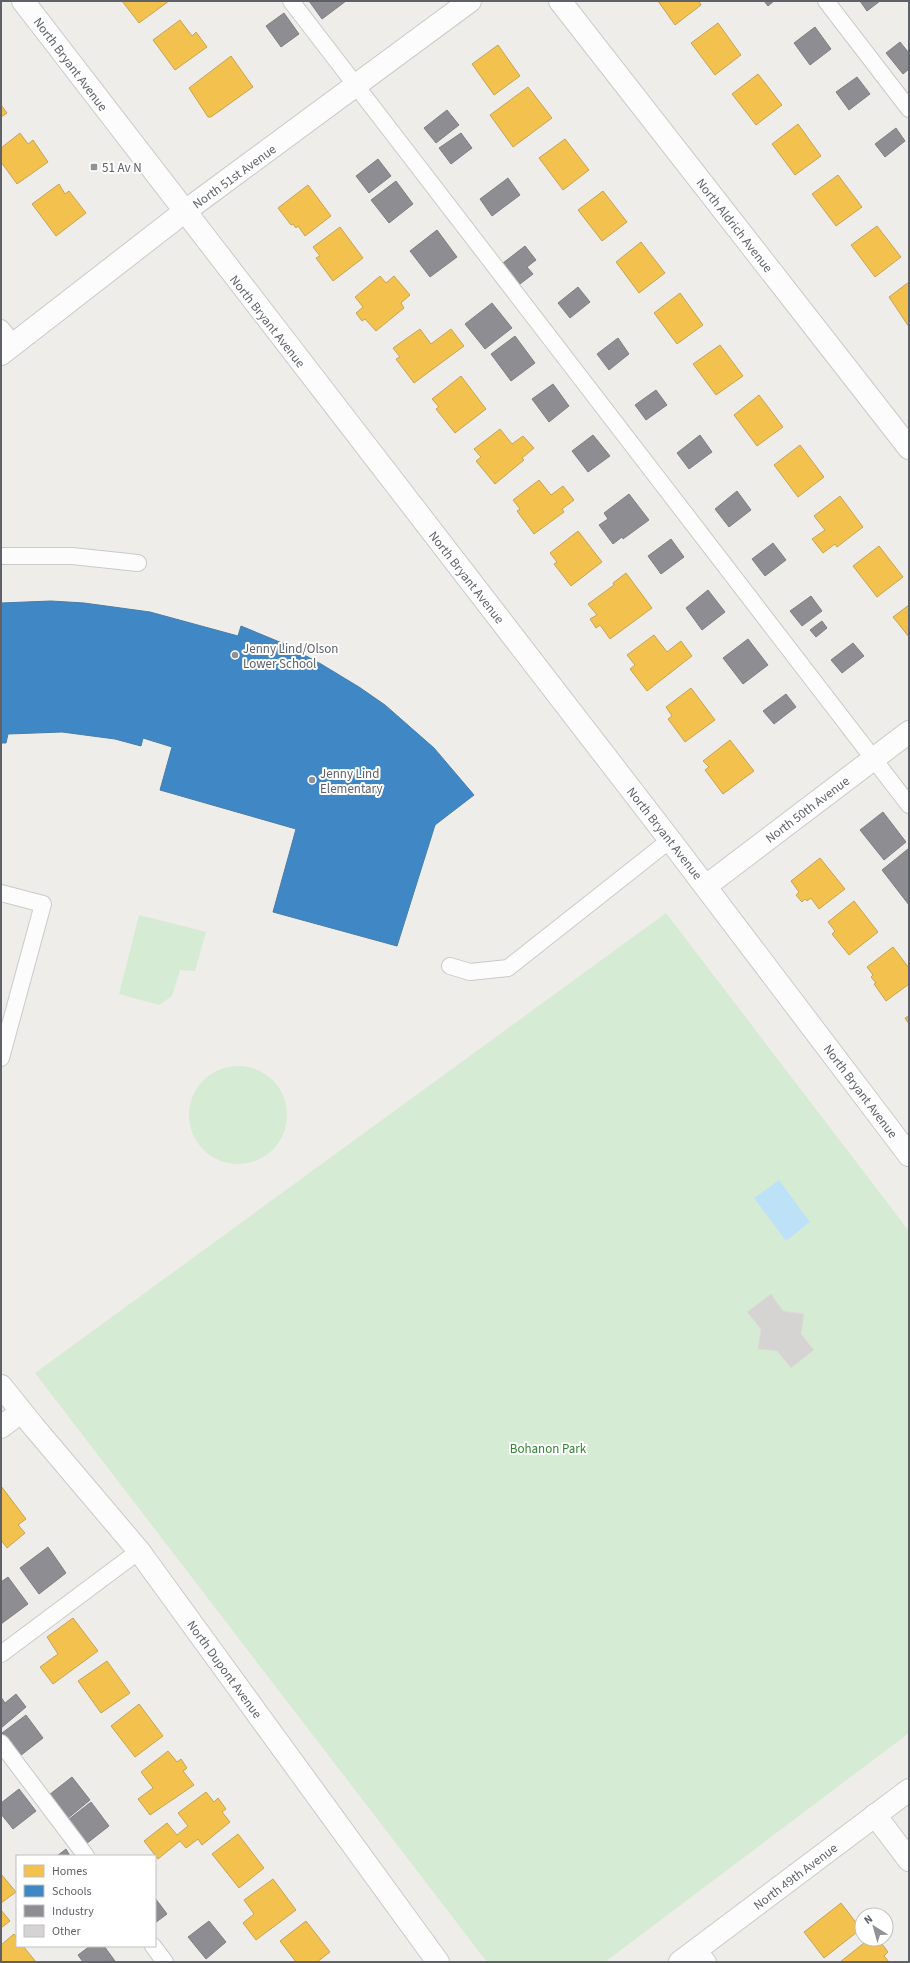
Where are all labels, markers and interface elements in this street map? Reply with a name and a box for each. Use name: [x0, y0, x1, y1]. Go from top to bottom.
street label: North Bryant Avenue: [29, 14, 111, 115]
street label: North 51st Avenue: [189, 140, 280, 213]
place label: 51 Av N: [102, 159, 142, 177]
marker: 51 Av N: [89, 162, 99, 172]
street label: North Aldrich Avenue: [692, 175, 777, 276]
street label: North Bryant Avenue: [225, 272, 309, 372]
street label: North Bryant Avenue: [424, 528, 508, 628]
place label: Jenny Lind/Olson Lower School: [243, 640, 338, 673]
marker: Jenny Lind/Olson Lower School: [230, 650, 240, 660]
place label: Jenny Lind Elementary: [320, 765, 383, 798]
street label: North 50th Avenue: [762, 772, 853, 847]
marker: Jenny Lind Elementary: [307, 775, 317, 785]
street label: North Bryant Avenue: [622, 784, 706, 884]
street label: North Bryant Avenue: [819, 1041, 901, 1142]
park label: Bohanon Park: [510, 1440, 587, 1458]
street label: North Dupont Avenue: [182, 1617, 266, 1722]
street label: North 49th Avenue: [750, 1839, 841, 1914]
legend: [16, 1855, 156, 1947]
text: Homes: [52, 1863, 87, 1880]
text: Schools: [52, 1883, 92, 1900]
text: Industry: [52, 1903, 94, 1920]
north arrow: [854, 1907, 894, 1947]
text: N: [861, 1911, 876, 1928]
text: Other: [52, 1923, 82, 1940]

